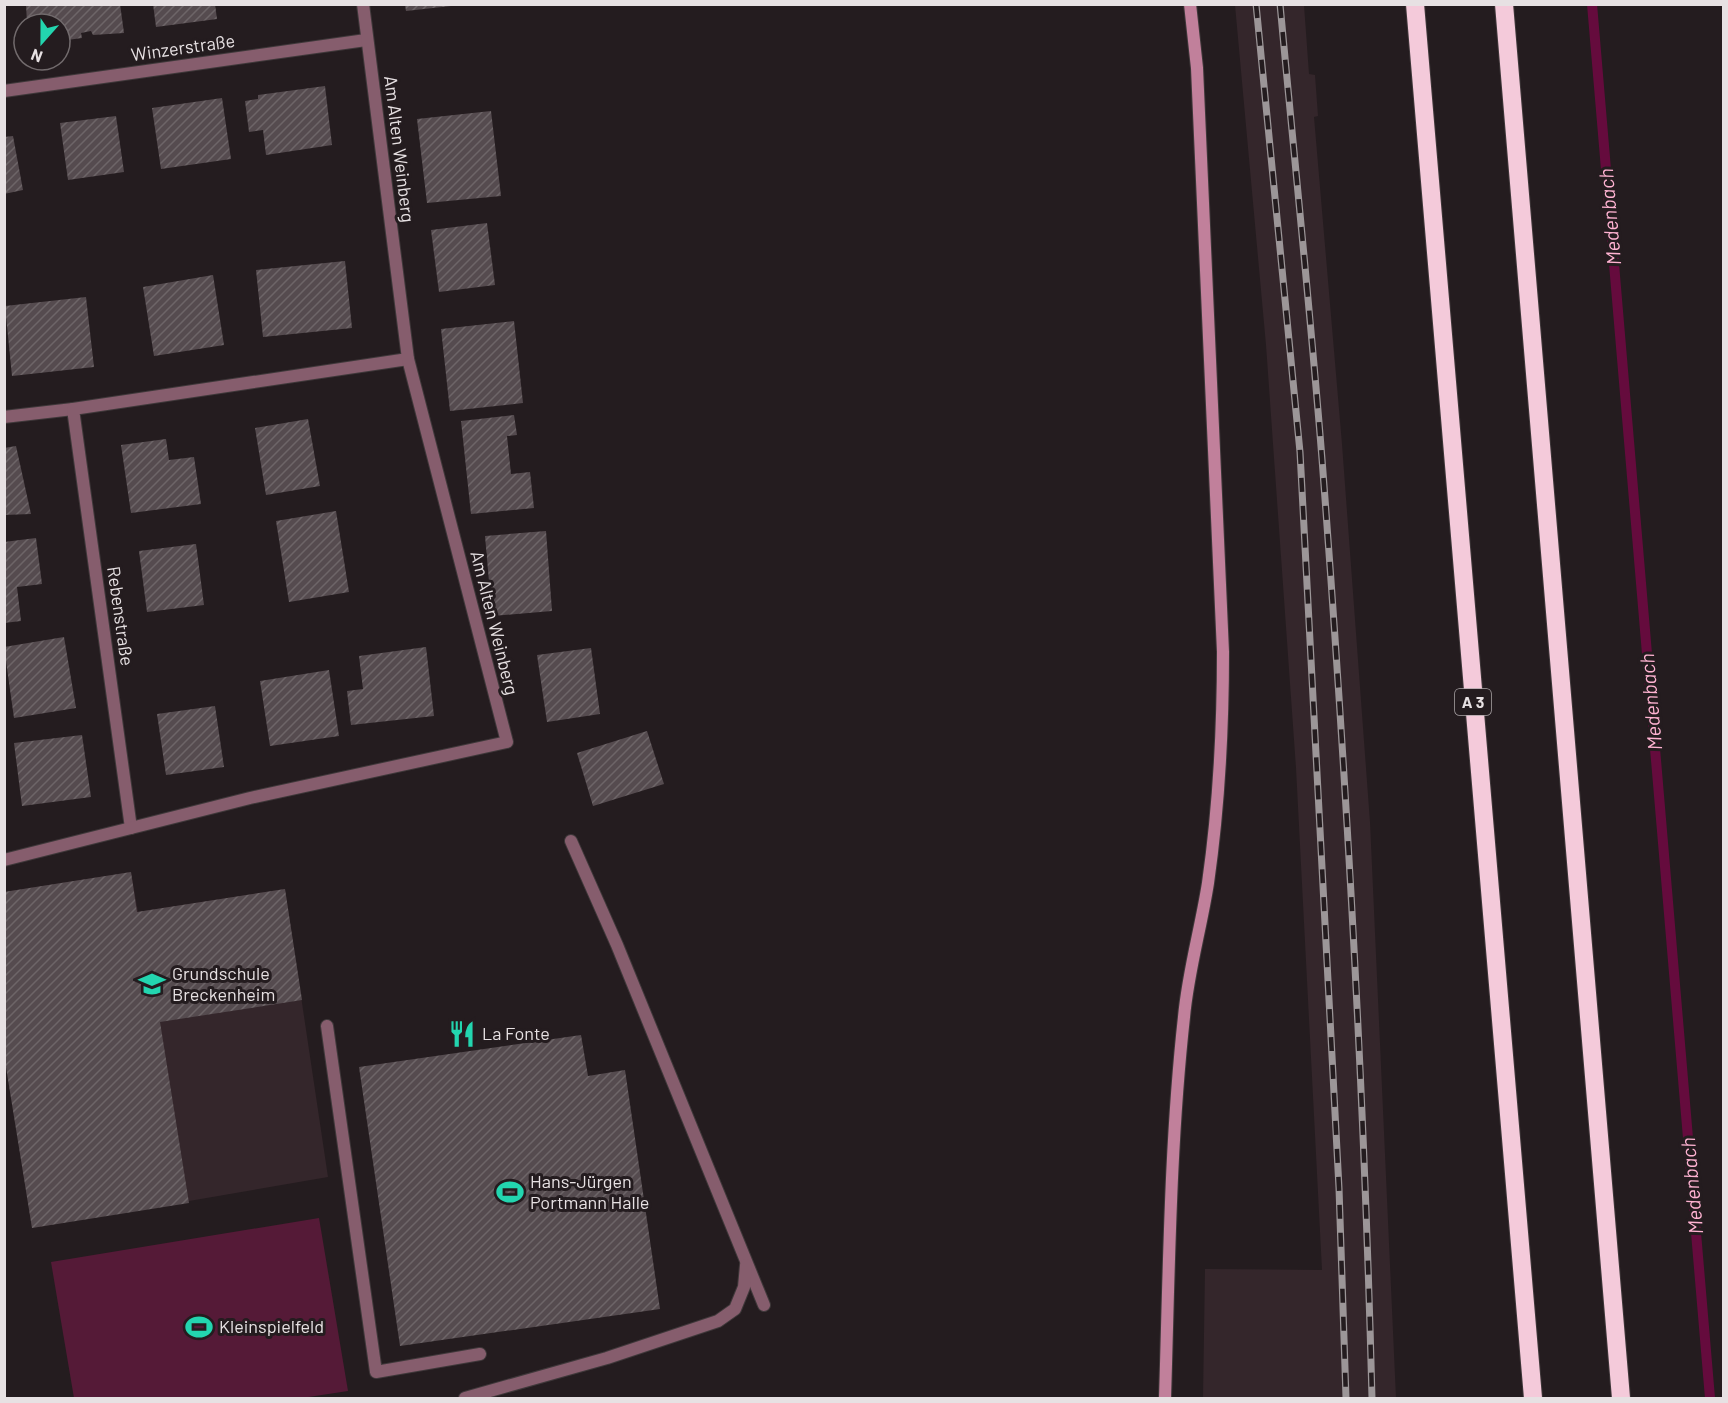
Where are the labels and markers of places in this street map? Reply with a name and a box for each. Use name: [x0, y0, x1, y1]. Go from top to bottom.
place label: Grundschule Breckenheim: [172, 962, 275, 1005]
school or university icon: Grundschule Breckenheim: [137, 969, 167, 999]
restaurant icon: La Fonte: [447, 1019, 477, 1049]
place label: La Fonte: [482, 1022, 550, 1044]
place label: Hans-Jürgen Portmann Halle: [530, 1170, 649, 1213]
sports icon: Hans-Jürgen Portmann Halle: [495, 1177, 525, 1207]
sports icon: Kleinspielfeld: [184, 1312, 214, 1342]
place label: Kleinspielfeld: [219, 1315, 324, 1337]

